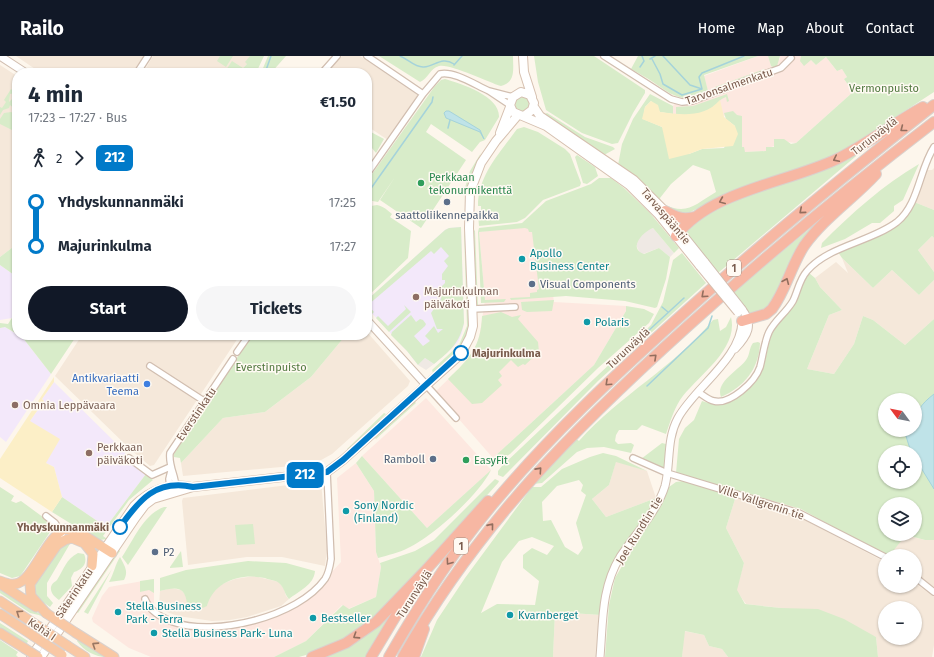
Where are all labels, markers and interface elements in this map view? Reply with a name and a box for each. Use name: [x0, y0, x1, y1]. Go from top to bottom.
text: Railo: [20, 17, 64, 40]
text: Home: [698, 20, 735, 37]
text: Map: [757, 20, 784, 37]
text: About: [806, 20, 844, 37]
text: Contact: [866, 20, 914, 37]
street label: Tarvonsalmenkatu: [684, 65, 774, 108]
text: 4 min: [28, 81, 83, 108]
park label: Vermonpuisto: [849, 82, 919, 95]
text: €1.50: [320, 93, 356, 111]
text: 17:23 – 17:27 · Bus: [28, 110, 127, 125]
street label: Turunväylä: [849, 115, 900, 158]
one-way arrow: [901, 124, 908, 131]
icon: walk: [28, 147, 50, 169]
icon: forward: [68, 147, 90, 169]
text: 212: [104, 149, 125, 166]
text: 2: [56, 151, 62, 166]
one-way arrow: [833, 154, 841, 162]
place label: Perkkaan tekonurmikenttä: [429, 171, 512, 197]
marker: Perkkaan tekonurmikenttä: [416, 178, 426, 188]
street label: Tarvaspääntie: [638, 186, 693, 247]
text: Yhdyskunnanmäki: [58, 193, 184, 211]
text: 17:25: [329, 195, 356, 210]
marker: saattoliikennepaikka: [442, 197, 452, 207]
one-way arrow: [718, 197, 725, 205]
one-way arrow: [800, 206, 807, 213]
place label: saattoliikennepaikka: [395, 209, 499, 222]
text: Majurinkulma: [58, 237, 152, 255]
text: 17:27: [329, 239, 356, 254]
place label: Apollo Business Center: [530, 247, 610, 273]
marker: Apollo Business Center: [517, 254, 527, 264]
road number: 1: [727, 260, 741, 276]
one-way arrow: [781, 277, 789, 284]
place label: Visual Components: [540, 278, 636, 291]
marker: Visual Components: [527, 279, 537, 289]
place label: Majurinkulman päiväkoti: [424, 285, 499, 311]
button: Start: [28, 286, 188, 332]
button: Tickets: [196, 286, 356, 332]
one-way arrow: [701, 291, 708, 298]
marker: Majurinkulman päiväkoti: [411, 292, 421, 302]
place label: Polaris: [595, 316, 629, 329]
marker: Polaris: [582, 317, 592, 327]
street label: Turunväylä: [604, 325, 653, 372]
marker: Majurinkulma: [453, 345, 469, 361]
place label: Majurinkulma: [472, 347, 541, 360]
one-way arrow: [649, 354, 657, 361]
park label: Everstinpuisto: [235, 361, 307, 374]
place label: Antikvariaatti Teema: [72, 372, 139, 398]
one-way arrow: [605, 378, 613, 386]
marker: Antikvariaatti Teema: [142, 379, 152, 389]
street label: Everstinkatu: [174, 385, 219, 443]
north arrow: [878, 393, 922, 437]
map controls: [878, 393, 922, 645]
place label: Omnia Leppävaara: [23, 399, 115, 412]
marker: Omnia Leppävaara: [10, 400, 20, 410]
place label: Perkkaan päiväkoti: [97, 441, 143, 467]
button: locate: [878, 445, 922, 489]
marker: Perkkaan päiväkoti: [84, 448, 94, 458]
place label: Ramboll: [384, 453, 425, 466]
marker: Ramboll: [428, 454, 438, 464]
place label: EasyFit: [474, 454, 508, 467]
marker: EasyFit: [461, 455, 471, 465]
line badge: 212: [282, 462, 328, 488]
text: 212: [295, 466, 315, 483]
one-way arrow: [535, 467, 542, 474]
street label: Ville Vallgrenin tie: [716, 482, 806, 523]
street label: Joel Rundtin tie: [613, 494, 665, 567]
button: layers: [878, 497, 922, 541]
place label: Sony Nordic (Finland): [354, 499, 414, 525]
marker: Sony Nordic (Finland): [341, 506, 351, 516]
marker: Yhdyskunnanmäki: [112, 519, 128, 535]
place label: Yhdyskunnanmäki: [16, 521, 109, 534]
one-way arrow: [486, 524, 493, 531]
road number: 1: [454, 538, 468, 554]
place label: P2: [163, 546, 175, 559]
marker: P2: [150, 547, 160, 557]
button: +: [878, 549, 922, 593]
one-way arrow: [447, 557, 454, 564]
street label: Säterinkatu: [53, 566, 96, 621]
street label: Turunväylä: [394, 568, 435, 621]
place label: Stella Business Park - Terra: [126, 600, 201, 626]
button: −: [878, 601, 922, 645]
marker: Stella Business Park - Terra: [113, 607, 123, 617]
place label: Kvarnberget: [518, 609, 578, 622]
one-way arrow: [16, 610, 23, 618]
marker: Kvarnberget: [505, 610, 515, 620]
place label: Bestseller: [321, 612, 371, 625]
marker: Bestseller: [308, 613, 318, 623]
street label: Kehä I: [25, 615, 58, 643]
place label: Stella Business Park- Luna: [162, 627, 293, 640]
marker: Stella Business Park- Luna: [149, 628, 159, 638]
one-way arrow: [354, 631, 361, 638]
one-way arrow: [92, 642, 99, 650]

